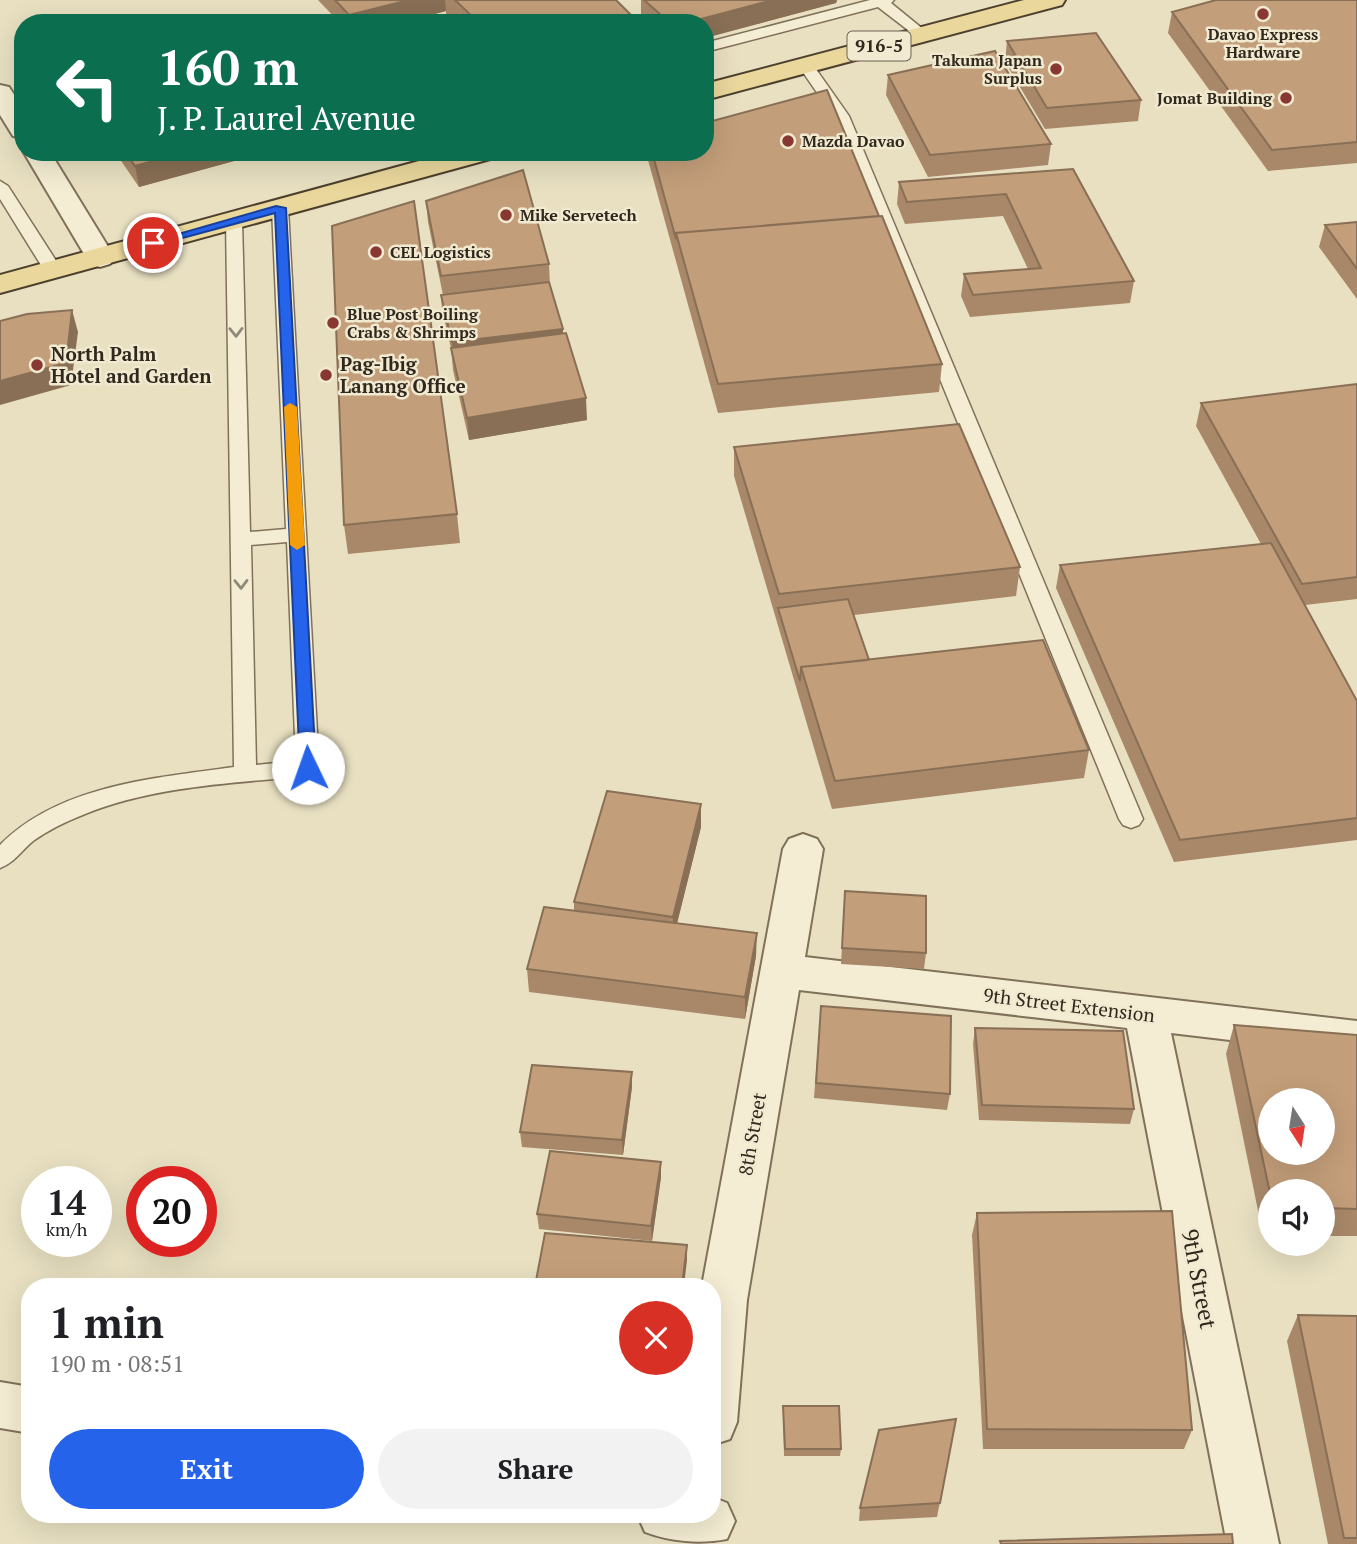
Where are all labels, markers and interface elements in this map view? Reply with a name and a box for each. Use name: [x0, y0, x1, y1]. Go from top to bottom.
marker: Davao Express Hardware: [1255, 6, 1271, 22]
place label: Davao Express Hardware: [1208, 23, 1318, 63]
road number: 916-5: [848, 32, 910, 60]
text: 160 m: [157, 34, 299, 99]
icon: left: [42, 42, 133, 133]
place label: Takuma Japan Surplus: [932, 49, 1043, 89]
marker: Takuma Japan Surplus: [1048, 61, 1064, 77]
place label: Jomat Building: [1157, 87, 1273, 109]
marker: Jomat Building: [1278, 90, 1294, 106]
text: J. P. Laurel Avenue: [157, 97, 416, 139]
place label: Mazda Davao: [802, 130, 905, 152]
marker: Mazda Davao: [780, 133, 796, 149]
place label: Mike Servetech: [520, 204, 637, 226]
marker: Mike Servetech: [498, 207, 514, 223]
pin: [123, 213, 183, 273]
icon: arrive: [134, 224, 172, 262]
place label: CEL Logistics: [390, 241, 491, 263]
marker: CEL Logistics: [368, 244, 384, 260]
place label: Blue Post Boiling Crabs & Shrimps: [347, 303, 479, 343]
marker: Blue Post Boiling Crabs & Shrimps: [325, 315, 341, 331]
one-way arrow: [228, 327, 243, 338]
place label: North Palm Hotel and Garden: [51, 341, 212, 388]
place label: Pag-Ibig Lanang Office: [340, 351, 466, 398]
marker: North Palm Hotel and Garden: [29, 357, 45, 373]
marker: Pag-Ibig Lanang Office: [318, 367, 334, 383]
one-way arrow: [233, 579, 248, 590]
position arrow: [271, 731, 345, 805]
street label: 9th Street Extension: [982, 982, 1156, 1027]
north arrow: [1258, 1088, 1335, 1166]
map controls: [1258, 1088, 1335, 1256]
street label: 8th Street: [732, 1091, 771, 1177]
speed limit sign: 20: [126, 1166, 217, 1257]
text: 14: [47, 1179, 86, 1225]
button: sound: [1258, 1179, 1335, 1256]
text: km/h: [46, 1217, 87, 1241]
street label: 9th Street: [1175, 1226, 1224, 1332]
text: 1 min: [49, 1294, 164, 1350]
button: close: [619, 1301, 693, 1375]
text: 190 m · 08:51: [49, 1348, 184, 1379]
button: Exit: [49, 1429, 364, 1509]
button: Share: [378, 1429, 693, 1509]

